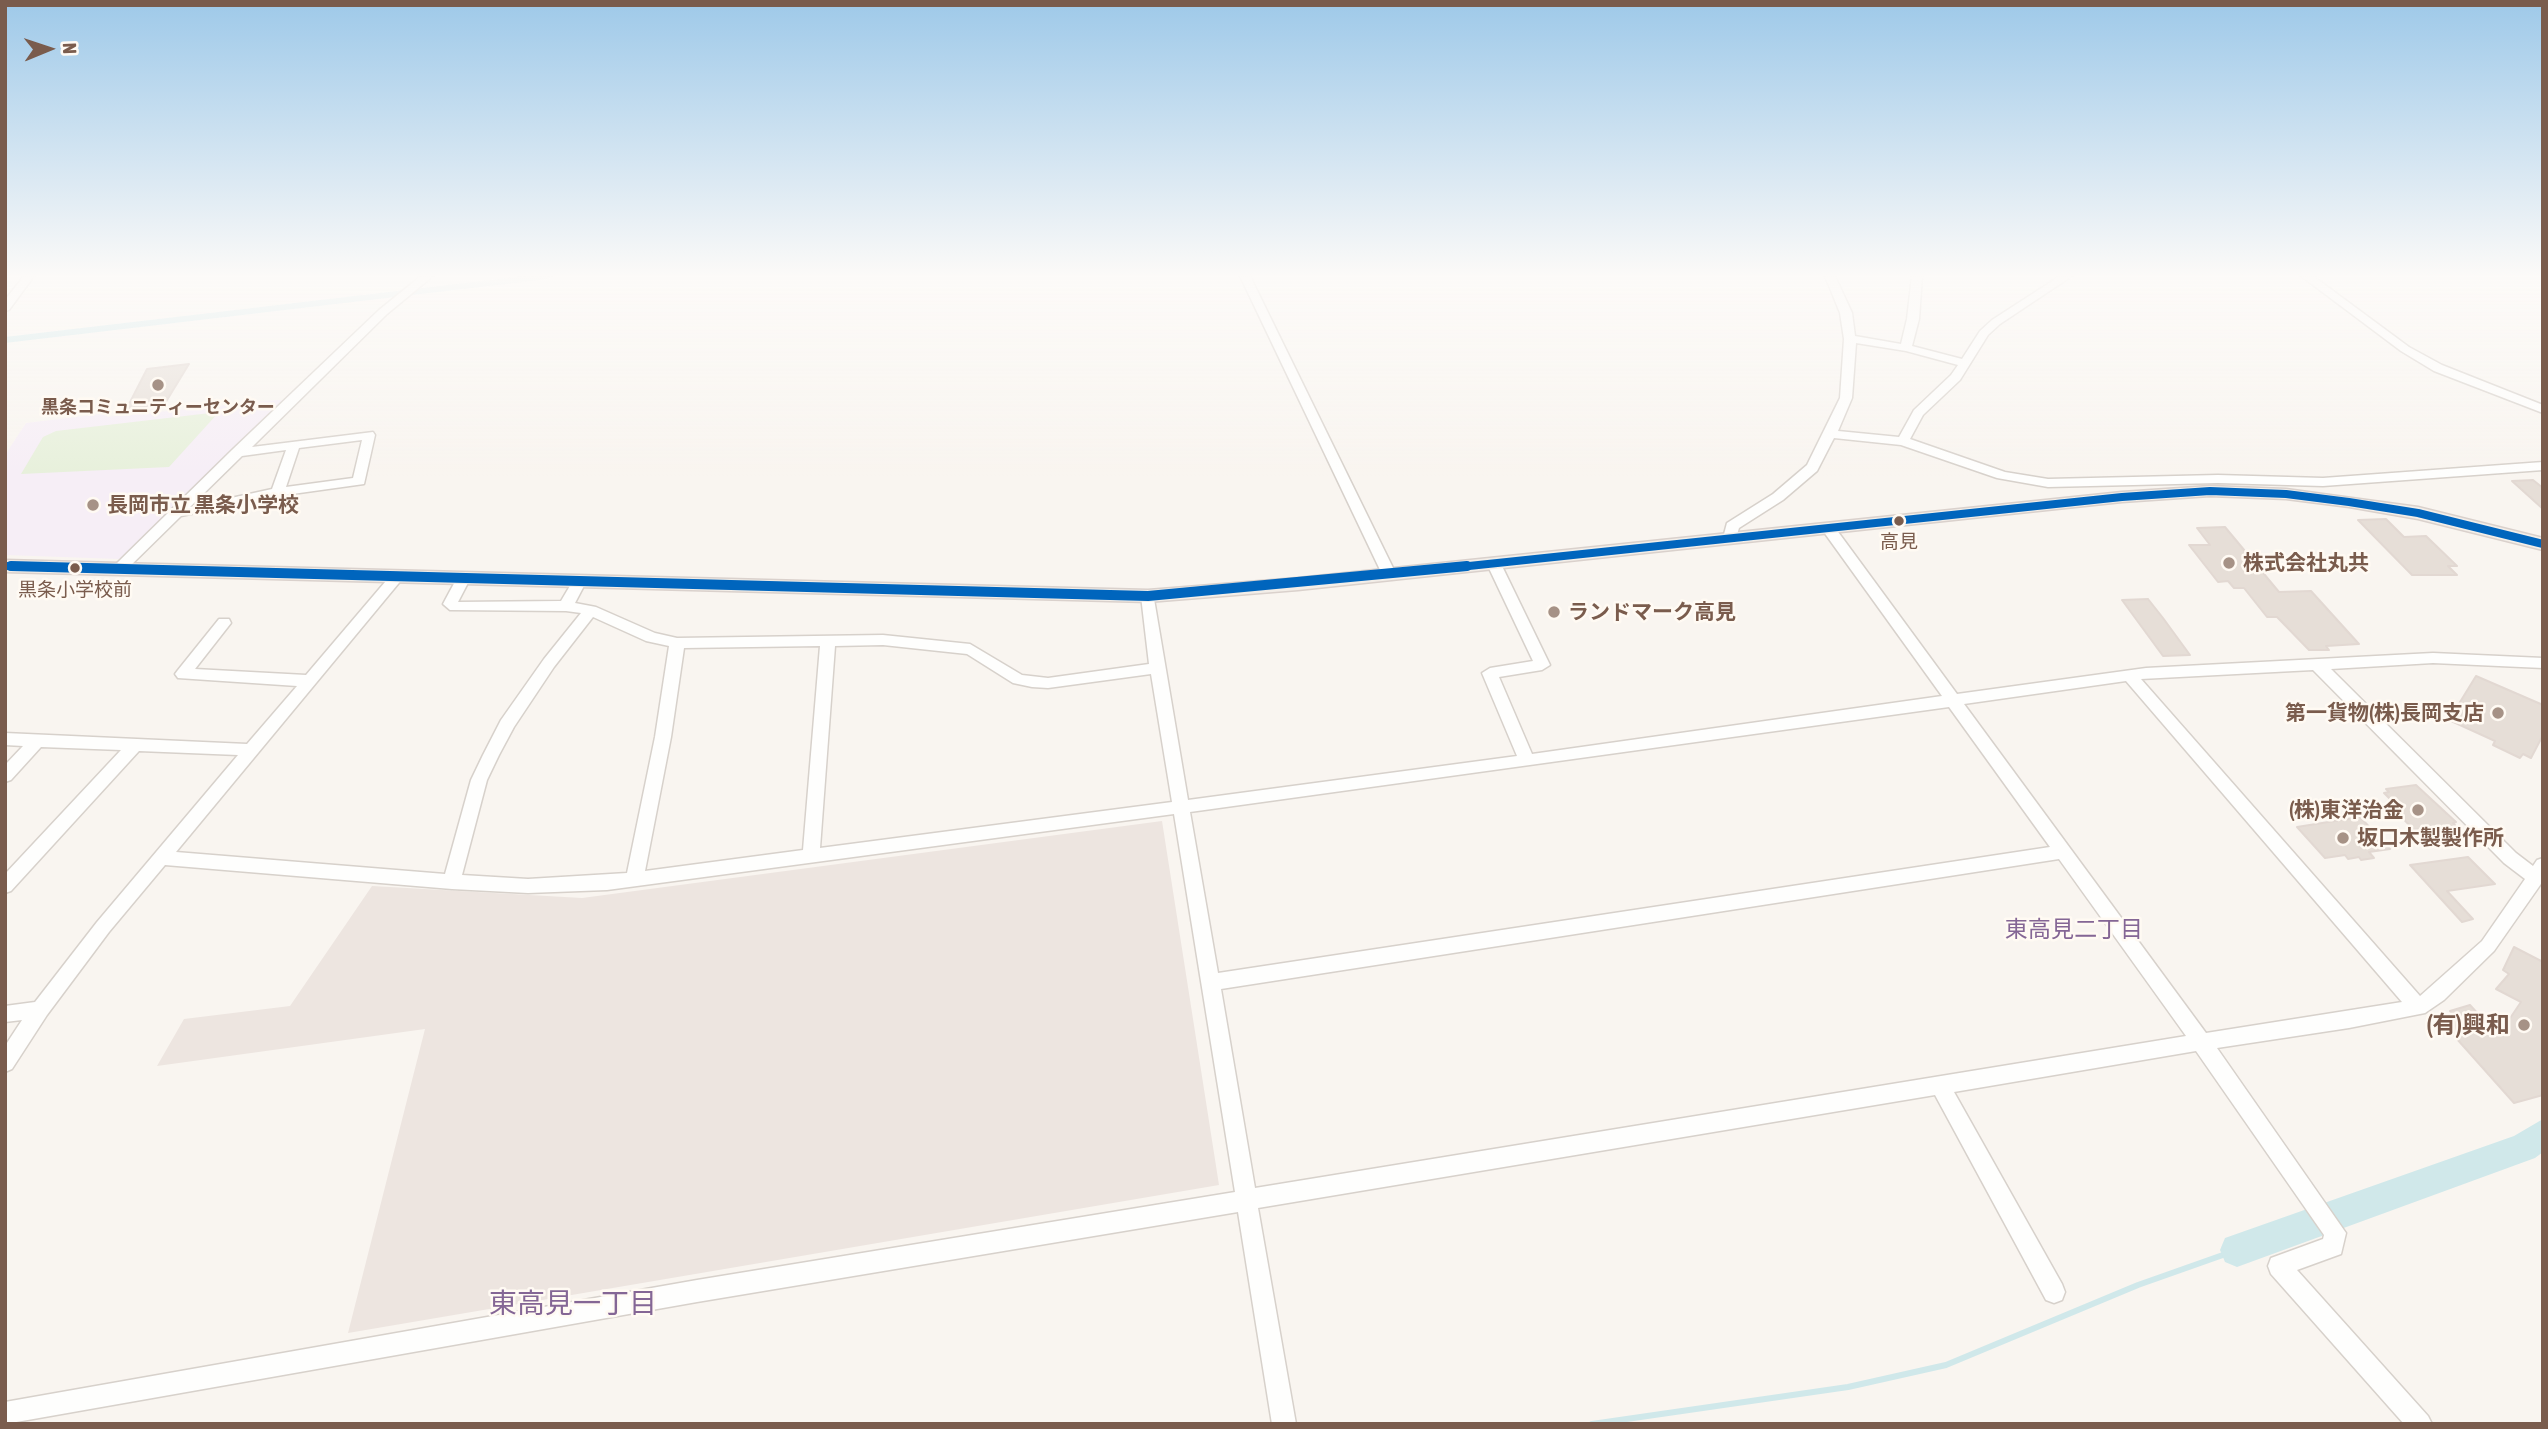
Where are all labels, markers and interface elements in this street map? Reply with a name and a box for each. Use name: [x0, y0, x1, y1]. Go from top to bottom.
north arrow: [14, 14, 84, 84]
text: N: [59, 42, 81, 54]
marker: 黒条コミュニティーセンター: [150, 377, 166, 393]
place label: 黒条コミュニティーセンター: [41, 396, 275, 418]
place label: 長岡市立 黒条小学校: [107, 492, 299, 518]
marker: 長岡市立 黒条小学校: [85, 497, 101, 513]
marker: 高見: [1892, 514, 1906, 528]
place label: 高見: [1880, 531, 1918, 553]
place label: 株式会社丸共: [2243, 550, 2369, 576]
marker: 株式会社丸共: [2221, 555, 2237, 571]
marker: 黒条小学校前: [68, 561, 82, 575]
place label: 黒条小学校前: [18, 579, 132, 601]
place label: ランドマーク高見: [1568, 599, 1736, 625]
marker: ランドマーク高見: [1546, 604, 1562, 620]
place label: 第一貨物(株)長岡支店: [2285, 700, 2484, 726]
marker: 第一貨物(株)長岡支店: [2490, 705, 2506, 721]
place label: (株)東洋治金: [2289, 797, 2404, 823]
marker: (株)東洋治金: [2410, 802, 2426, 818]
place label: 坂口木製製作所: [2357, 825, 2504, 851]
marker: 坂口木製製作所: [2335, 830, 2351, 846]
district label: 東高見二丁目: [2005, 916, 2143, 944]
place label: (有)興和: [2426, 1011, 2510, 1039]
marker: (有)興和: [2516, 1017, 2532, 1033]
district label: 東高見一丁目: [489, 1287, 657, 1321]

